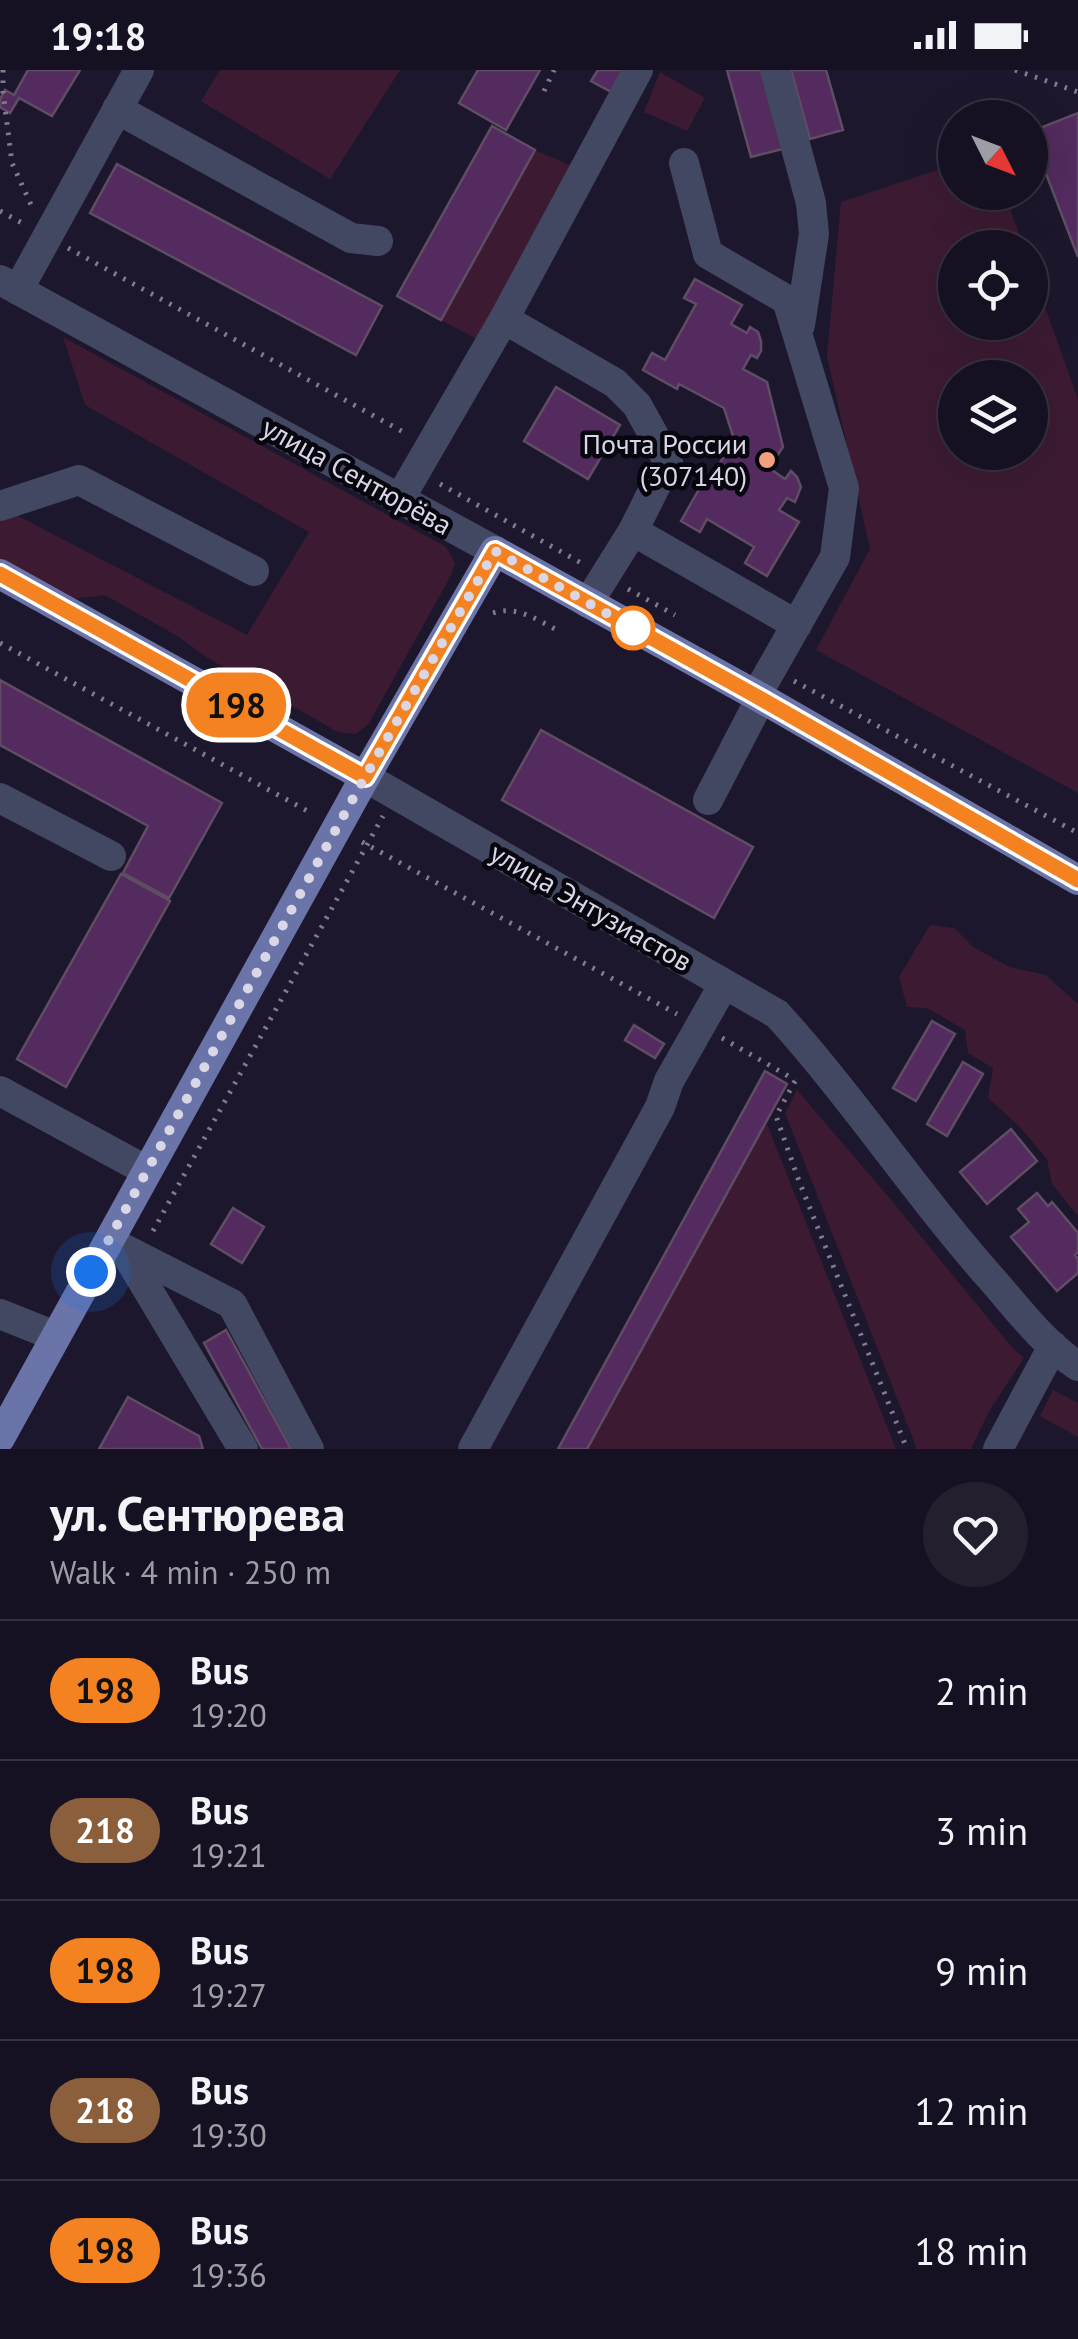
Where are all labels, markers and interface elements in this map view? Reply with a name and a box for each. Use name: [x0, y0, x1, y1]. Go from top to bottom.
text: 19:18: [50, 11, 146, 60]
north arrow: [938, 100, 1048, 210]
map controls: [938, 100, 1048, 470]
button: locate: [938, 230, 1048, 340]
button: layers: [938, 360, 1048, 470]
street label: улица Сентюрёва: [256, 408, 459, 543]
place label: Почта России (307140): [582, 425, 747, 494]
marker: Почта России (307140): [756, 449, 778, 471]
unlabelled marker: [612, 607, 654, 649]
line badge: 198: [178, 672, 294, 738]
text: 198: [206, 682, 266, 728]
street label: улица Энтузиастов: [483, 834, 699, 979]
your location: [66, 1247, 116, 1297]
text: ул. Сентюрева: [50, 1482, 345, 1544]
button: heart: [923, 1482, 1028, 1587]
text: Walk · 4 min · 250 m: [50, 1551, 331, 1593]
text: Bus: [190, 1645, 249, 1694]
text: 2 min: [935, 1666, 1028, 1715]
text: 198: [75, 1667, 135, 1713]
text: 19:20: [190, 1694, 267, 1736]
text: Bus: [190, 1785, 249, 1834]
text: 3 min: [935, 1806, 1028, 1855]
text: 218: [75, 1807, 135, 1853]
text: 19:21: [190, 1834, 267, 1876]
text: Bus: [190, 1925, 249, 1974]
text: 9 min: [935, 1946, 1028, 1995]
text: 198: [75, 1947, 135, 1993]
text: 19:27: [190, 1974, 267, 2016]
text: Bus: [190, 2065, 249, 2114]
text: 12 min: [915, 2086, 1028, 2135]
text: 218: [75, 2087, 135, 2133]
text: 19:30: [190, 2114, 267, 2156]
text: Bus: [190, 2205, 249, 2254]
text: 18 min: [915, 2226, 1028, 2275]
text: 198: [75, 2227, 135, 2273]
text: 19:36: [190, 2254, 267, 2296]

